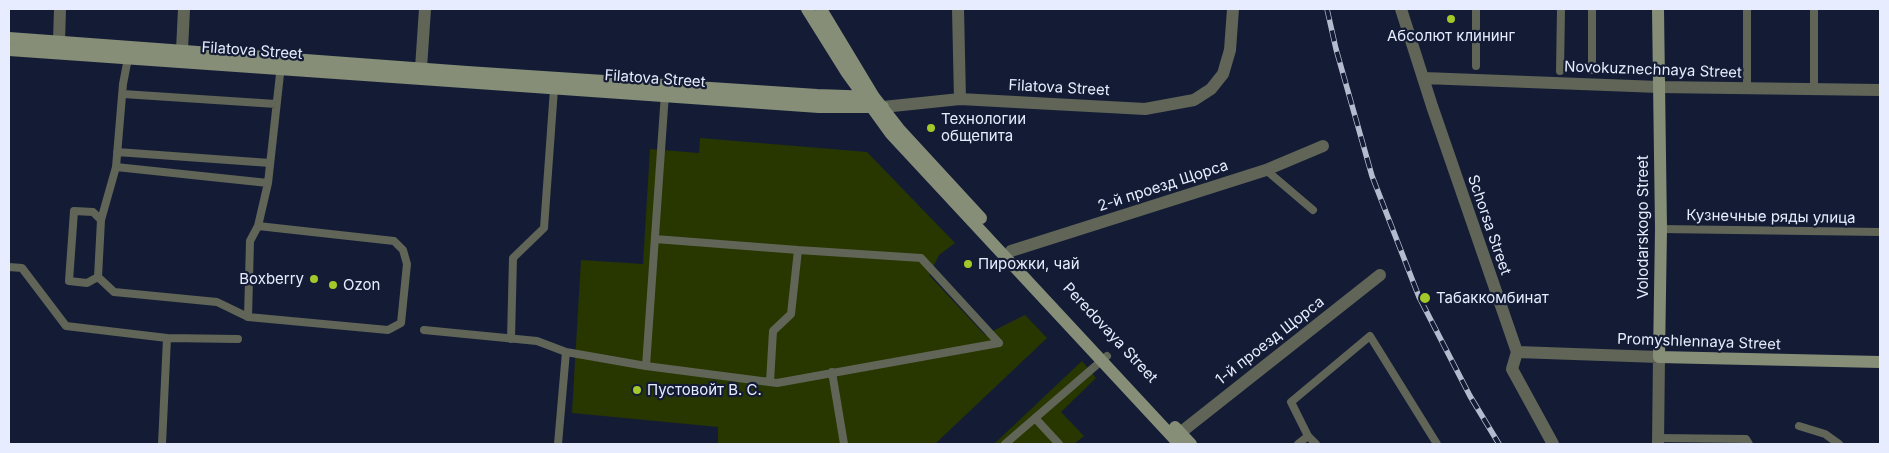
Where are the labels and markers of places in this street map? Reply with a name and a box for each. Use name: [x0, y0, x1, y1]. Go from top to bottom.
marker: Абсолют клининг: [1445, 13, 1457, 25]
place label: Абсолют клининг: [1387, 27, 1515, 45]
place label: Технологии общепита: [941, 110, 1026, 145]
marker: Технологии общепита: [925, 122, 937, 134]
place label: Пирожки, чай: [978, 255, 1080, 273]
marker: Пирожки, чай: [962, 258, 974, 270]
place label: Boxberry: [239, 270, 304, 288]
marker: Boxberry: [308, 273, 320, 285]
place label: Ozon: [343, 276, 380, 294]
marker: Ozon: [327, 279, 339, 291]
place label: Табаккомбинат: [1436, 289, 1549, 307]
marker: Табаккомбинат: [1418, 291, 1432, 305]
place label: Пустовойт В. С.: [647, 381, 762, 399]
marker: Пустовойт В. С.: [631, 384, 643, 396]

